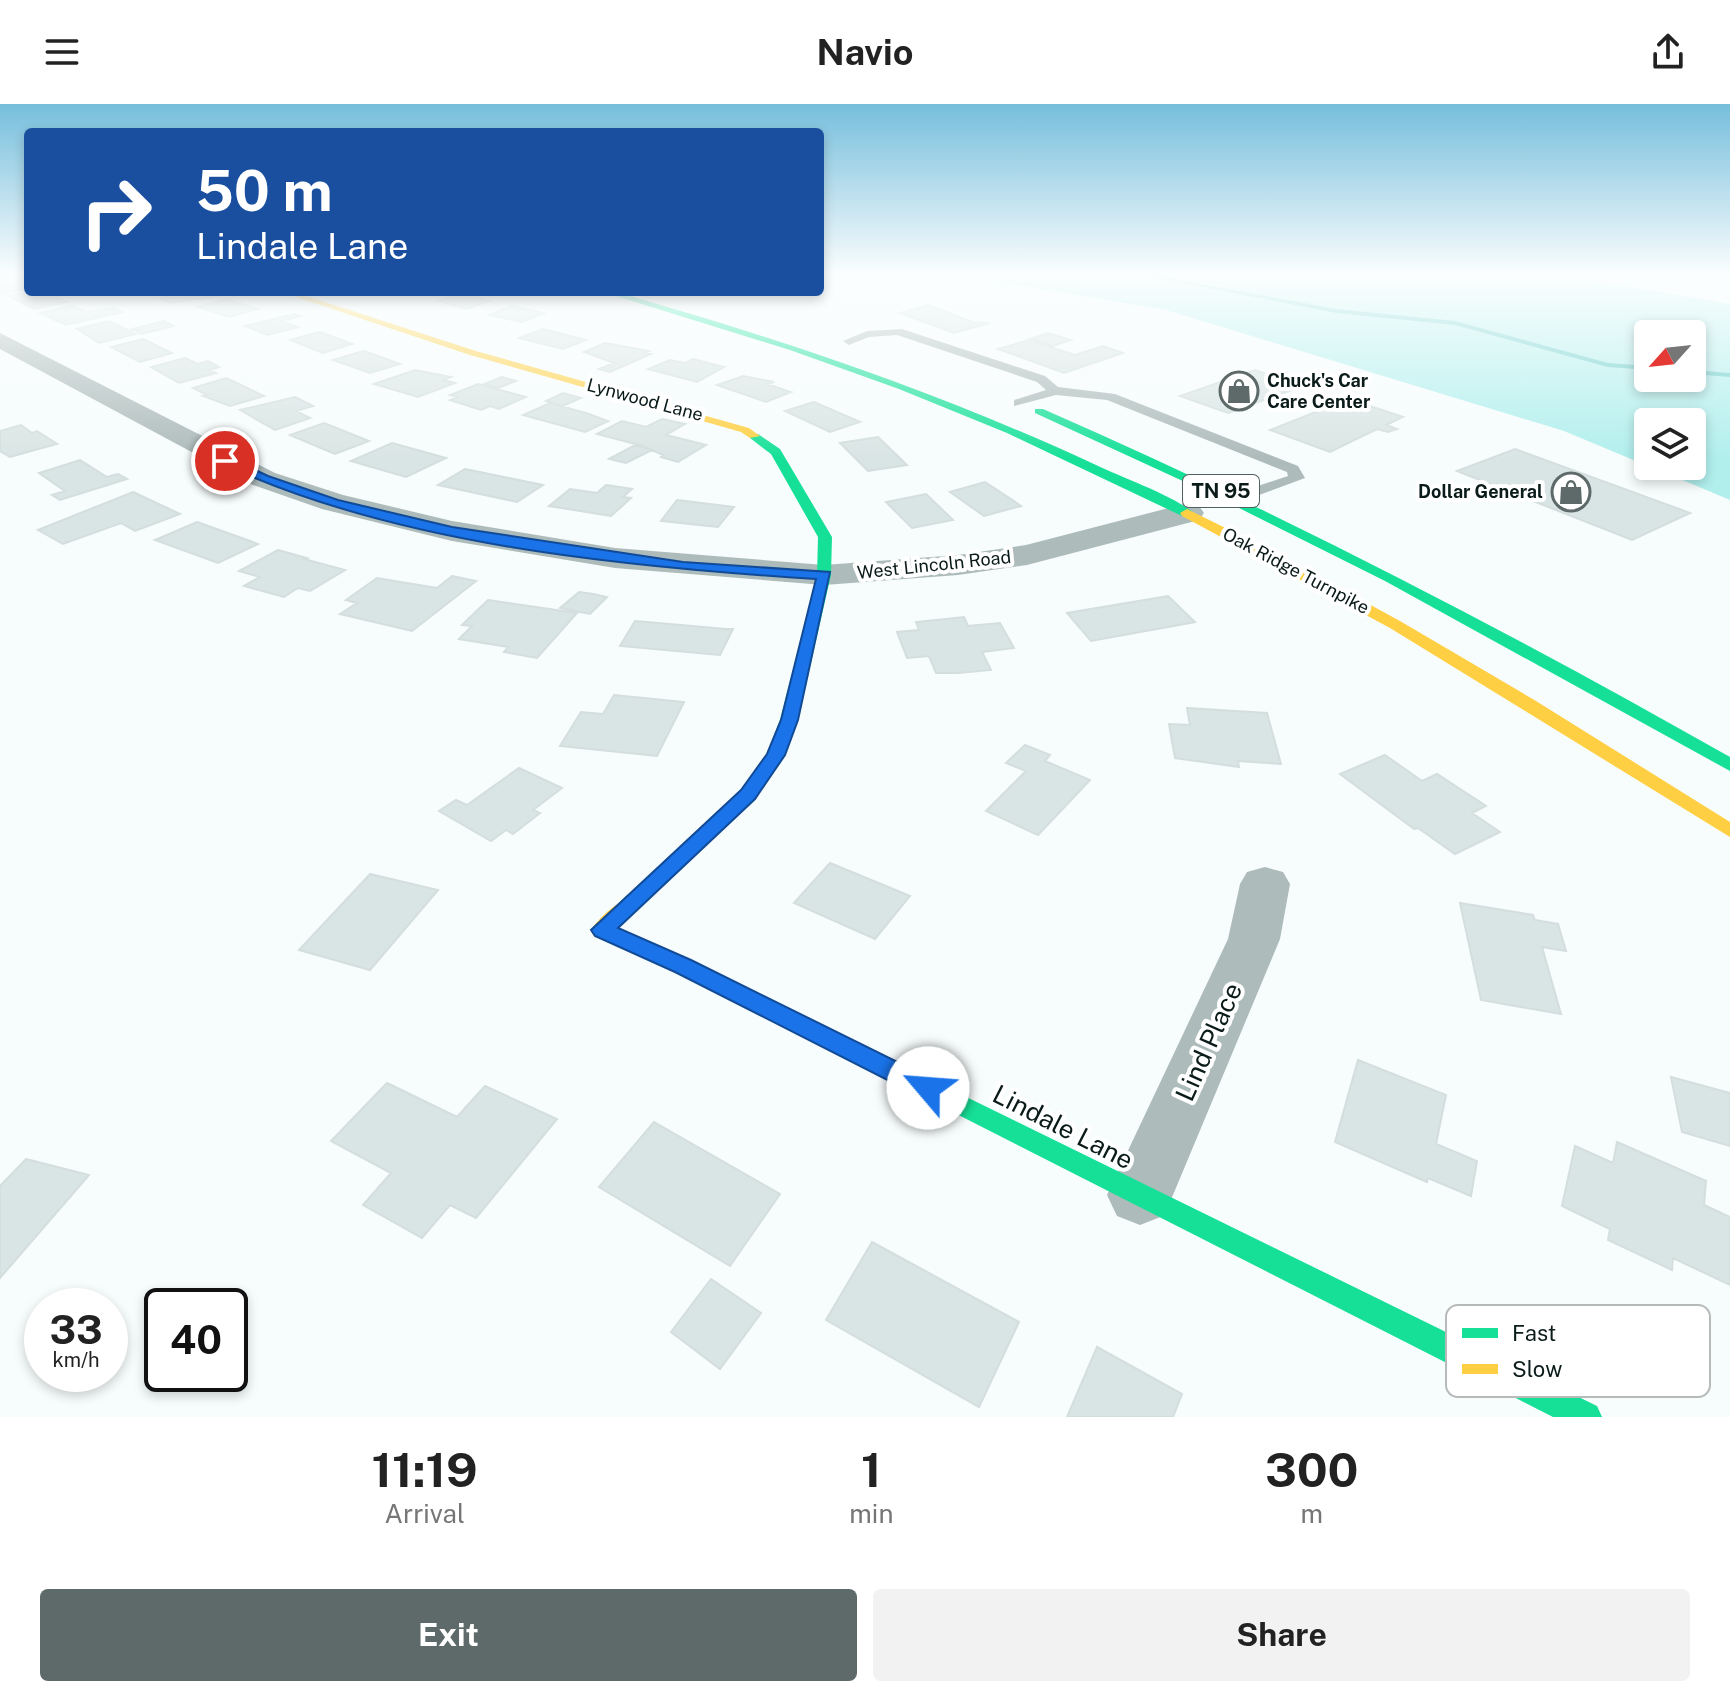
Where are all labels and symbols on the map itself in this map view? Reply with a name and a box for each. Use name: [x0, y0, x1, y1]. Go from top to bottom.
north arrow: [1634, 320, 1706, 392]
shop icon: Chuck's Car Care Center: [1218, 370, 1260, 412]
place label: Chuck's Car Care Center: [1267, 370, 1371, 412]
street label: Lynwood Lane: [585, 374, 706, 425]
pin: [191, 427, 259, 495]
shop icon: Dollar General: [1550, 471, 1592, 513]
road number: TN 95: [1183, 475, 1259, 507]
place label: Dollar General: [1418, 481, 1543, 502]
street label: Oak Ridge Turnpike: [1219, 523, 1373, 618]
street label: West Lincoln Road: [856, 546, 1012, 583]
street label: Lind Place: [1169, 978, 1248, 1106]
position arrow: [886, 1046, 970, 1130]
street label: Lindale Lane: [988, 1078, 1139, 1175]
speed limit sign: 40: [144, 1288, 248, 1392]
legend: [1446, 1305, 1710, 1397]
text: Fast: [1512, 1320, 1556, 1346]
text: Slow: [1512, 1356, 1562, 1382]

